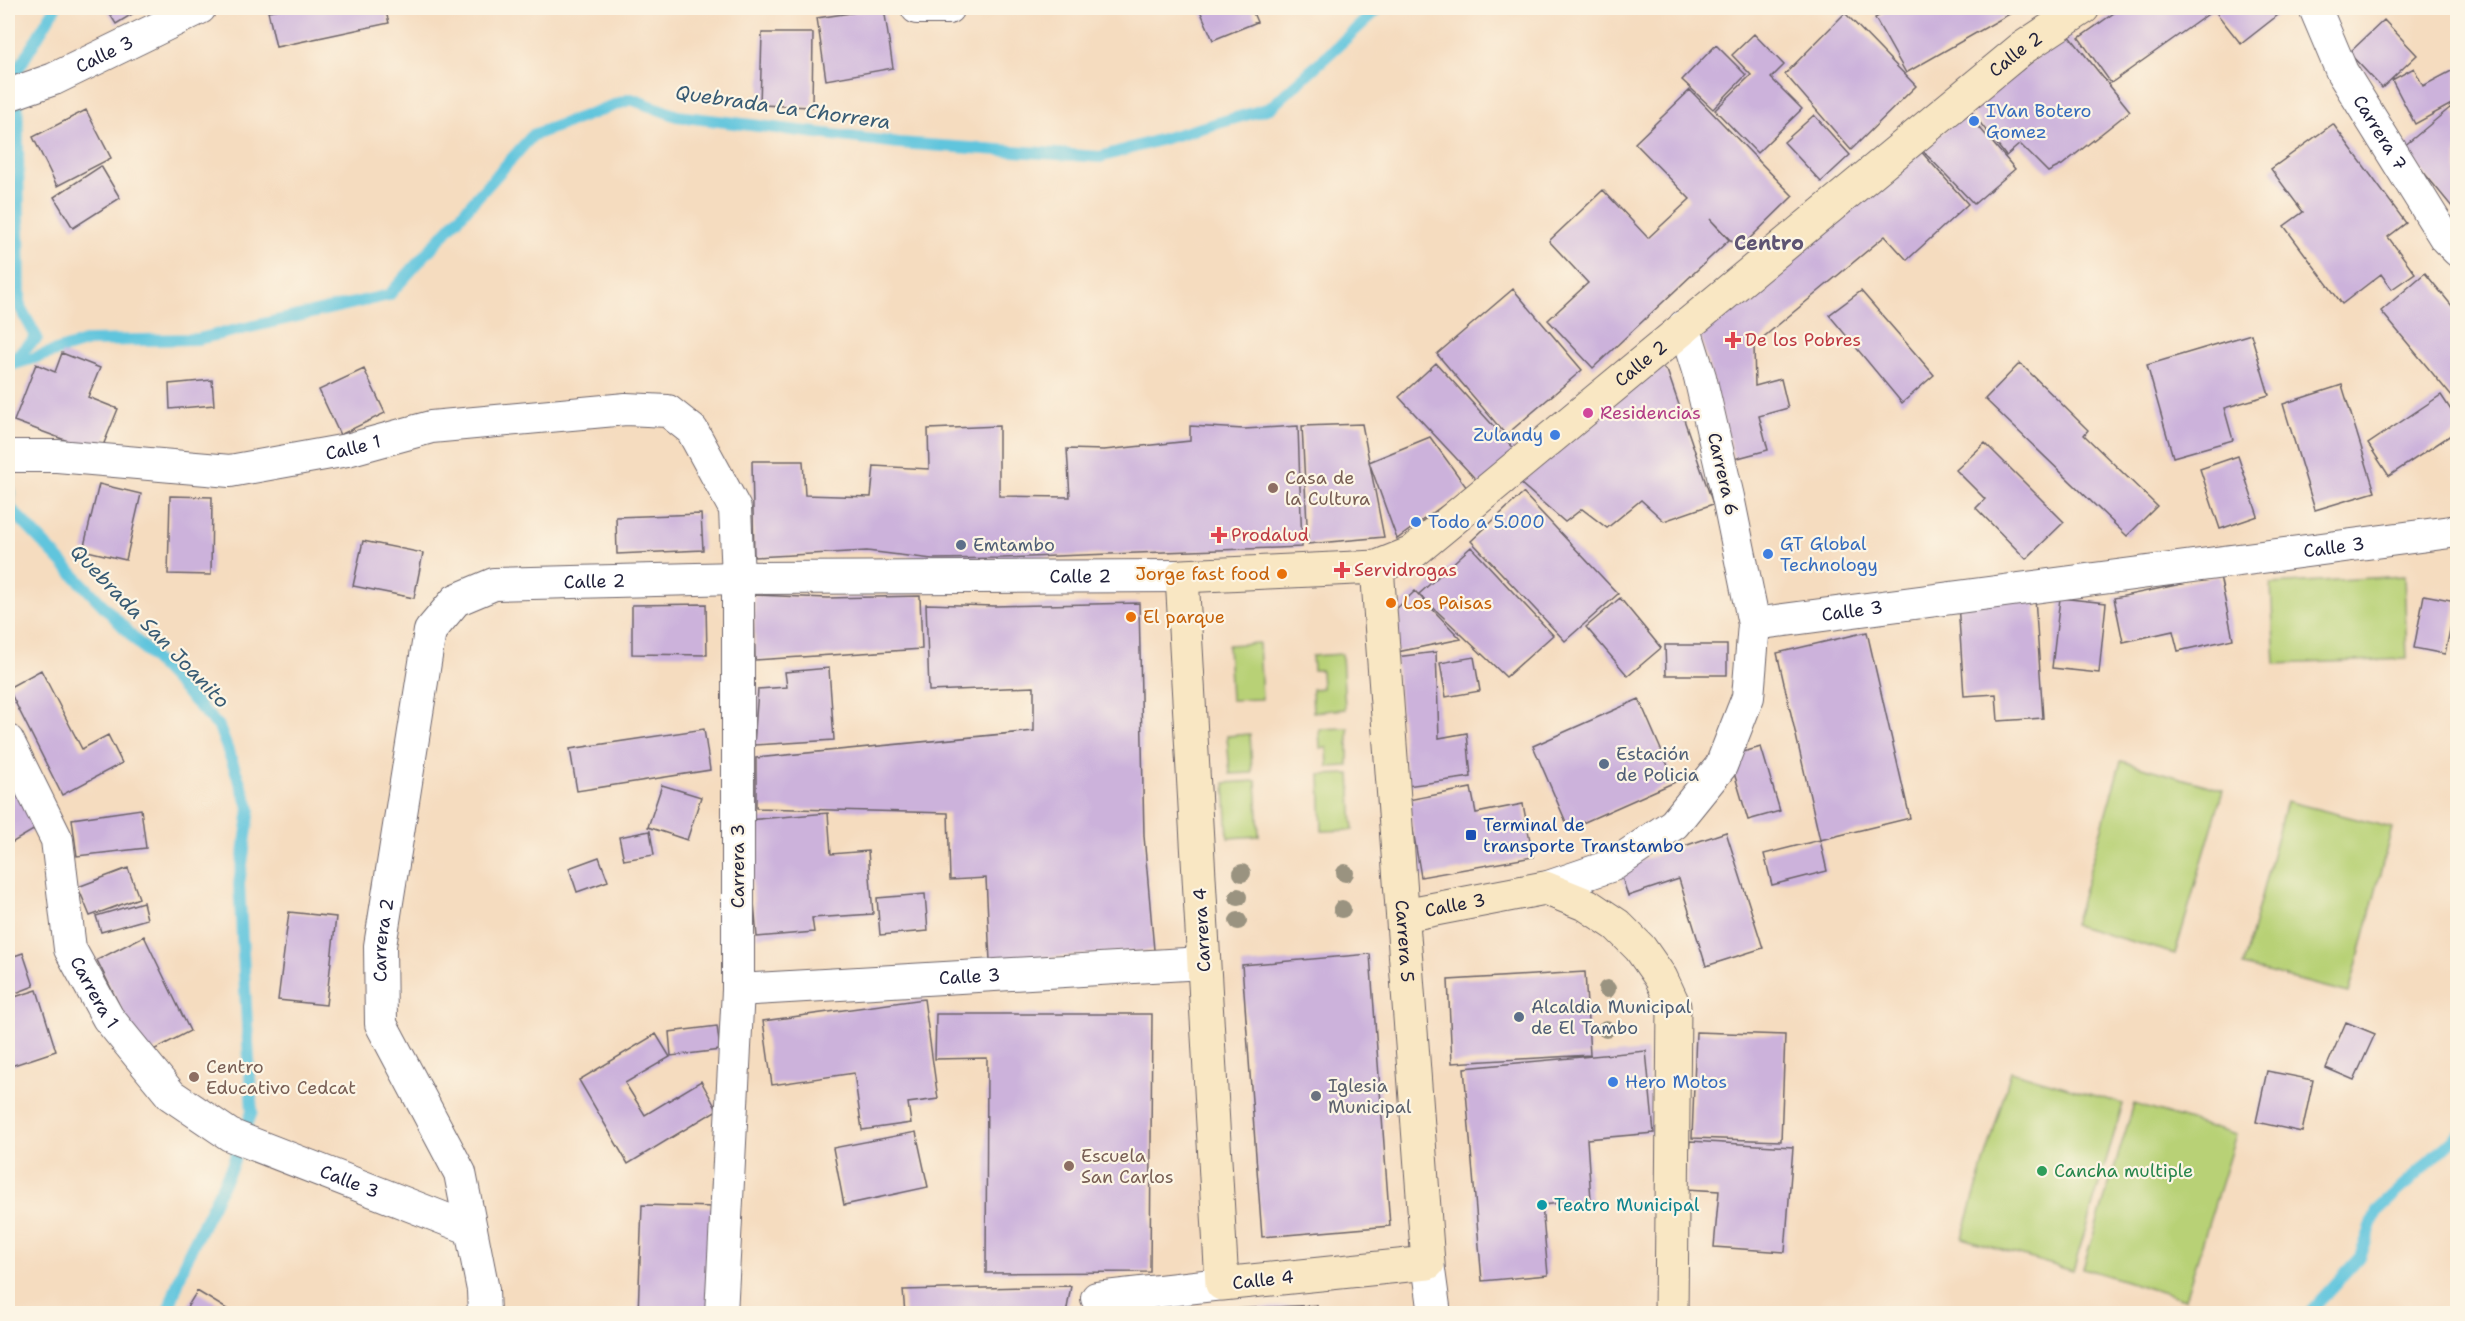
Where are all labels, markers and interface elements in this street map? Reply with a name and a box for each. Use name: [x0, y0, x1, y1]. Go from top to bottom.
street label: Calle 2: [1984, 26, 2047, 83]
street label: Calle 3: [72, 30, 138, 79]
water label: Quebrada La Chorrera: [674, 79, 892, 135]
street label: Carrera 7: [2347, 91, 2412, 175]
place label: IVan Botero Gomez: [1986, 99, 2092, 144]
marker: IVan Botero Gomez: [1967, 114, 1981, 128]
district label: Centro: [1734, 230, 1804, 256]
place label: De los Pobres: [1745, 328, 1861, 352]
marker: De los Pobres: [1726, 333, 1740, 347]
street label: Calle 2: [1609, 335, 1672, 392]
place label: Residencias: [1600, 401, 1701, 425]
marker: Residencias: [1581, 406, 1595, 420]
place label: Zulandy: [1473, 423, 1543, 447]
marker: Zulandy: [1548, 428, 1562, 442]
street label: Calle 1: [323, 429, 384, 466]
street label: Carrera 6: [1702, 430, 1744, 518]
place label: Casa de la Cultura: [1285, 466, 1370, 511]
marker: Casa de la Cultura: [1266, 481, 1280, 495]
place label: Todo a 5.000: [1428, 510, 1545, 534]
marker: Todo a 5.000: [1409, 515, 1423, 529]
place label: Prodalud: [1231, 523, 1309, 547]
marker: Prodalud: [1212, 528, 1226, 542]
street label: Calle 3: [2302, 531, 2366, 563]
place label: GT Global Technology: [1780, 532, 1878, 577]
place label: Emtambo: [973, 533, 1055, 557]
water label: Quebrada San Joanito: [65, 538, 235, 714]
marker: Emtambo: [954, 538, 968, 552]
marker: GT Global Technology: [1761, 547, 1775, 561]
place label: Servidrogas: [1354, 558, 1457, 582]
place label: Jorge fast food: [1135, 562, 1270, 586]
marker: Servidrogas: [1335, 563, 1349, 577]
street label: Calle 2: [1050, 564, 1111, 589]
marker: Jorge fast food: [1275, 567, 1289, 581]
street label: Calle 2: [563, 569, 625, 594]
place label: Los Paisas: [1403, 591, 1492, 615]
street label: Calle 3: [1820, 595, 1884, 627]
marker: Los Paisas: [1384, 596, 1398, 610]
place label: El parque: [1143, 605, 1225, 629]
marker: El parque: [1124, 610, 1138, 624]
place label: Estación de Policia: [1616, 742, 1699, 787]
marker: Estación de Policia: [1597, 757, 1611, 771]
place label: Terminal de transporte Transtambo: [1483, 813, 1684, 858]
street label: Carrera 3: [726, 824, 750, 908]
marker: Terminal de transporte Transtambo: [1464, 828, 1478, 842]
street label: Carrera 4: [1188, 887, 1216, 973]
street label: Calle 3: [1423, 888, 1488, 923]
street label: Carrera 2: [368, 896, 399, 982]
street label: Carrera 5: [1389, 899, 1419, 983]
street label: Carrera 1: [64, 952, 124, 1034]
street label: Calle 3: [938, 963, 1001, 990]
place label: Alcaldia Municipal de El Tambo: [1531, 995, 1692, 1040]
marker: Alcaldia Municipal de El Tambo: [1512, 1010, 1526, 1024]
place label: Centro Educativo Cedcat: [206, 1055, 356, 1100]
marker: Centro Educativo Cedcat: [187, 1070, 201, 1084]
place label: Hero Motos: [1625, 1070, 1727, 1094]
place label: Iglesia Municipal: [1328, 1074, 1412, 1119]
marker: Hero Motos: [1606, 1075, 1620, 1089]
marker: Iglesia Municipal: [1309, 1089, 1323, 1103]
place label: Escuela San Carlos: [1081, 1144, 1174, 1189]
street label: Calle 3: [316, 1159, 382, 1204]
marker: Escuela San Carlos: [1062, 1159, 1076, 1173]
place label: Cancha multiple: [2054, 1159, 2193, 1183]
marker: Cancha multiple: [2035, 1164, 2049, 1178]
place label: Teatro Municipal: [1554, 1193, 1700, 1217]
marker: Teatro Municipal: [1535, 1198, 1549, 1212]
street label: Calle 4: [1231, 1265, 1295, 1295]

